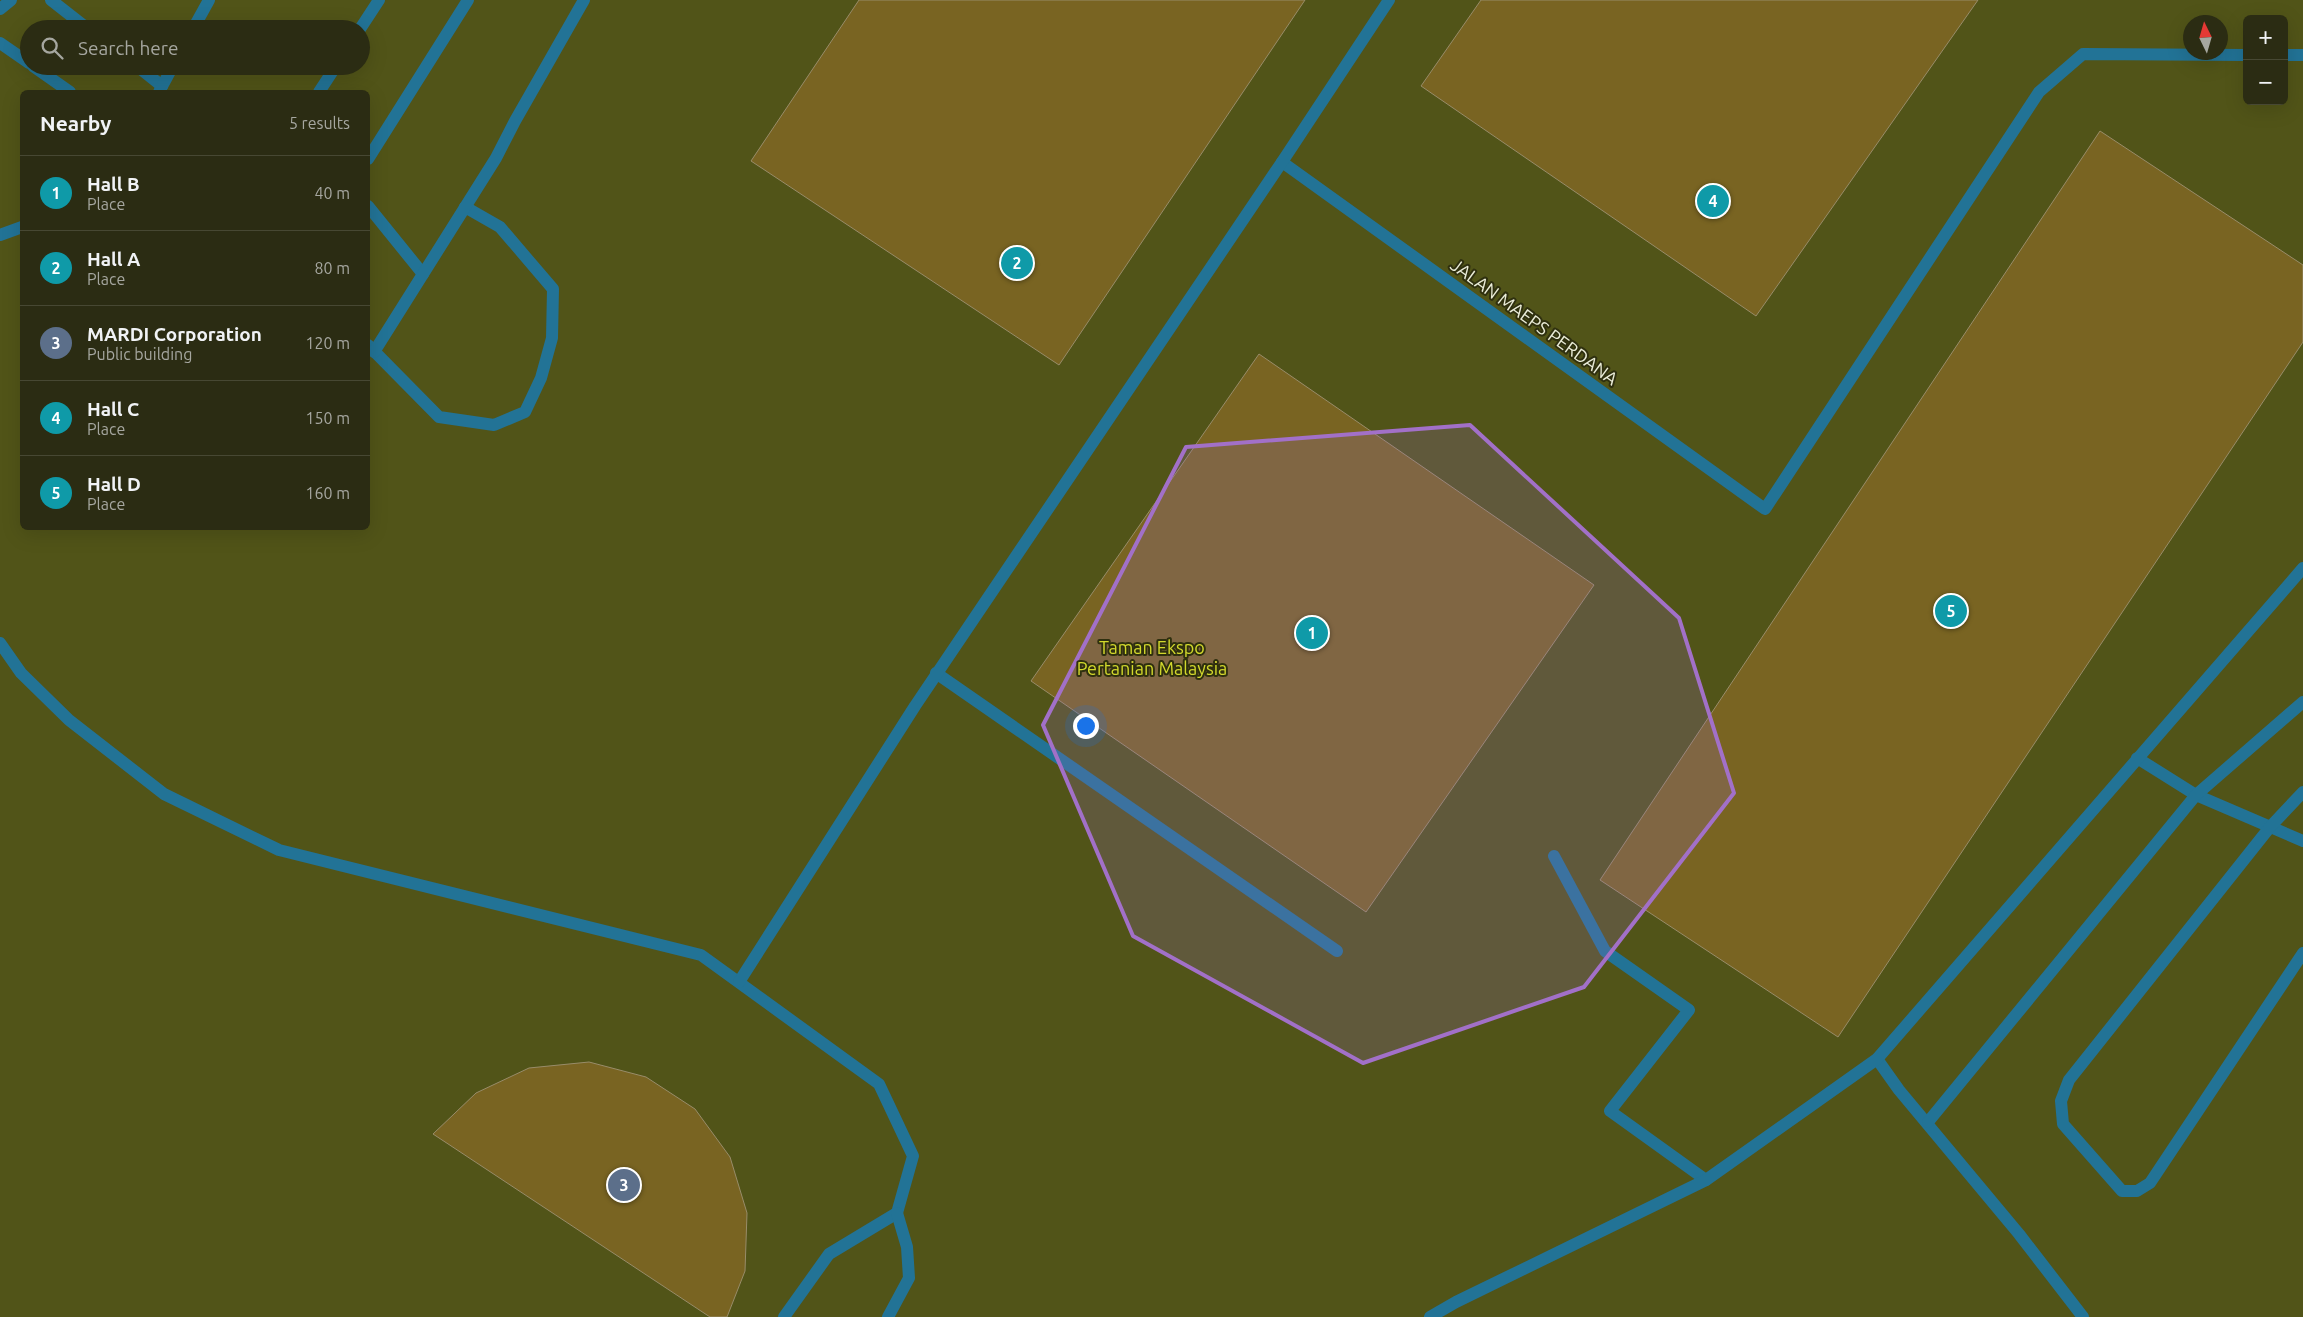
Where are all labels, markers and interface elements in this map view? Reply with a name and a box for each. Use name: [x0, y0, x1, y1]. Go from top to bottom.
north arrow: [2183, 15, 2228, 60]
map controls: [2243, 15, 2288, 105]
button: +: [2243, 15, 2288, 60]
search box: [20, 20, 370, 75]
icon: search: [38, 34, 66, 62]
text: Search here: [78, 37, 178, 59]
button: −: [2243, 60, 2288, 105]
text: Nearby: [40, 111, 111, 135]
text: 5 results: [289, 114, 350, 132]
text: Hall B: [87, 173, 140, 195]
pin: 4: [1697, 182, 1729, 220]
text: 1: [51, 184, 61, 202]
text: 40 m: [314, 184, 350, 202]
text: Place: [87, 195, 125, 213]
pin: 2: [1001, 244, 1033, 282]
text: Hall A: [87, 248, 140, 270]
street label: JALAN MAEPS PERDANA: [1447, 254, 1622, 389]
text: 2: [51, 259, 61, 277]
text: 80 m: [314, 259, 350, 277]
text: Place: [87, 270, 125, 288]
text: MARDI Corporation: [87, 323, 262, 345]
text: 3: [51, 334, 61, 352]
text: 120 m: [305, 334, 350, 352]
text: Public building: [87, 345, 192, 363]
text: Hall C: [87, 398, 139, 420]
text: 4: [51, 409, 61, 427]
text: 150 m: [305, 409, 350, 427]
text: Place: [87, 420, 125, 438]
text: Hall D: [87, 473, 141, 495]
text: 5: [51, 484, 61, 502]
text: 160 m: [305, 484, 350, 502]
text: Place: [87, 495, 125, 513]
pin: 5: [1935, 592, 1967, 630]
pin: 1: [1296, 614, 1328, 652]
park label: Taman Ekspo Pertanian Malaysia: [1077, 637, 1227, 678]
your location: [1073, 713, 1099, 739]
pin: 3: [608, 1166, 640, 1204]

